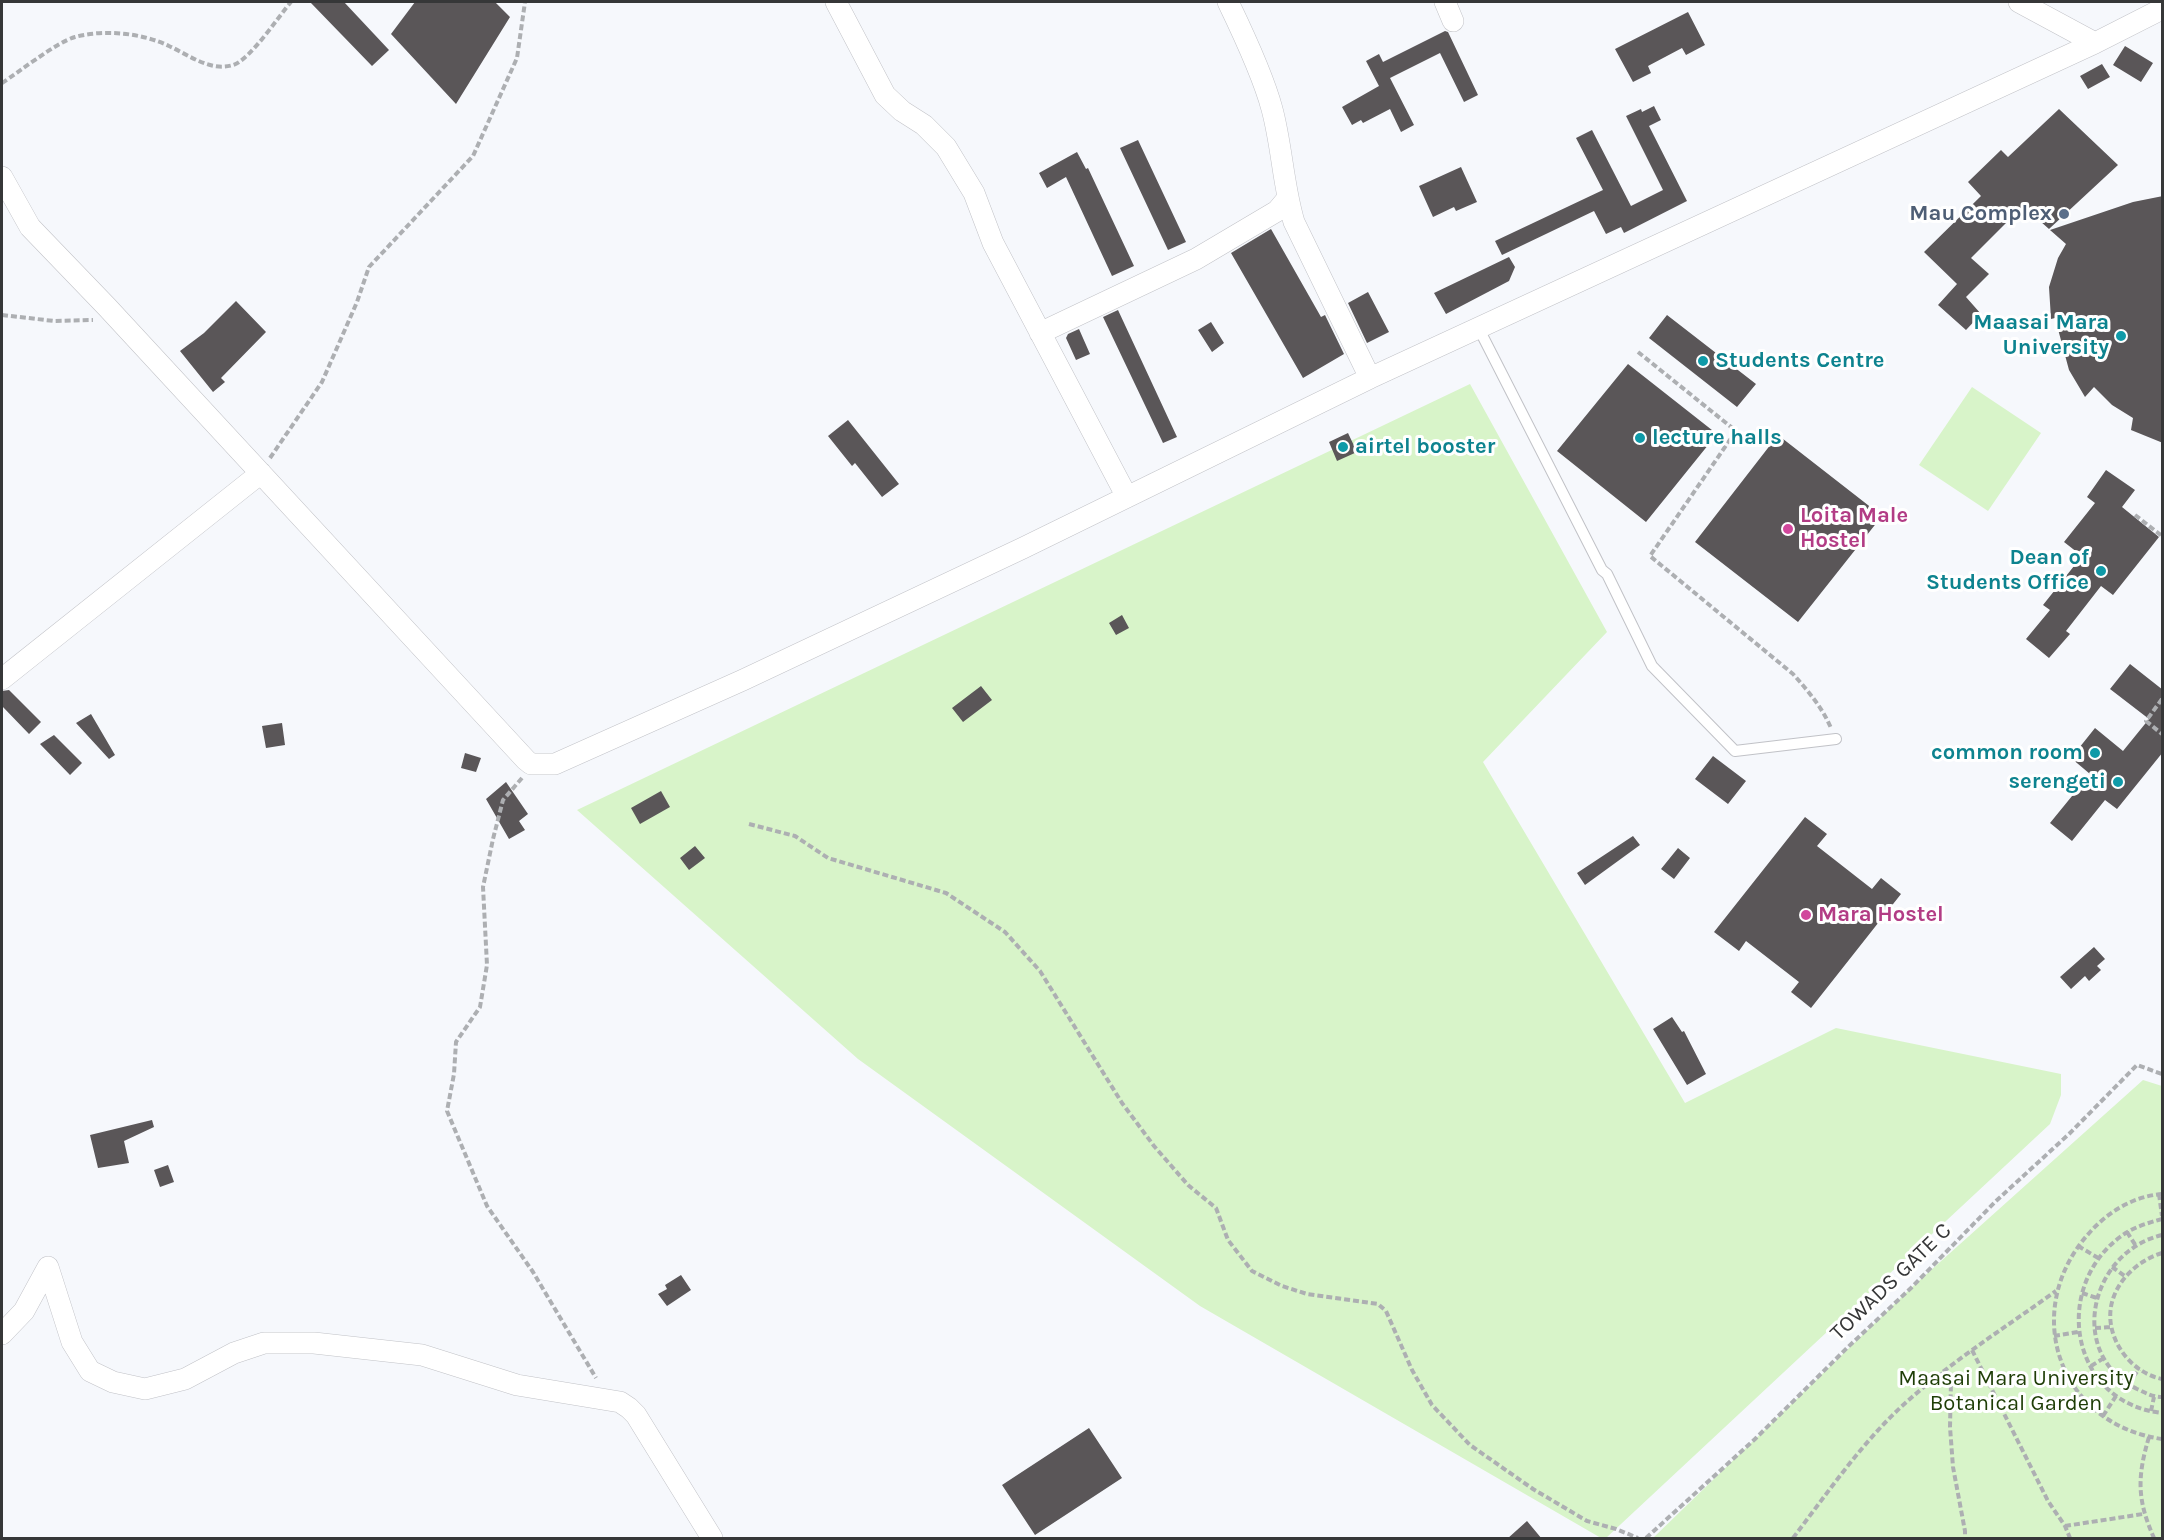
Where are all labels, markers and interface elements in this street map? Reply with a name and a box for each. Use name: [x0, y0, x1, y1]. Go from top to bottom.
place label: Mau Complex: [1909, 201, 2052, 227]
marker: Mau Complex: [2057, 207, 2071, 221]
place label: Maasai Mara University: [1973, 310, 2109, 362]
marker: Maasai Mara University: [2114, 329, 2128, 343]
place label: Students Centre: [1715, 348, 1884, 374]
marker: Students Centre: [1696, 354, 1710, 368]
place label: lecture halls: [1652, 425, 1782, 451]
marker: lecture halls: [1633, 431, 1647, 445]
place label: airtel booster: [1355, 434, 1495, 460]
marker: airtel booster: [1336, 440, 1350, 454]
place label: Loita Male Hostel: [1800, 503, 1908, 554]
marker: Loita Male Hostel: [1781, 522, 1795, 536]
place label: Dean of Students Office: [1926, 545, 2089, 596]
marker: Dean of Students Office: [2094, 564, 2108, 578]
place label: common room: [1931, 740, 2083, 766]
marker: common room: [2088, 746, 2102, 760]
place label: serengeti: [2008, 769, 2106, 795]
marker: serengeti: [2111, 775, 2125, 789]
place label: Mara Hostel: [1818, 902, 1944, 928]
marker: Mara Hostel: [1799, 908, 1813, 922]
street label: TOWADS GATE C: [1825, 1218, 1957, 1346]
park label: Maasai Mara University Botanical Garden: [1898, 1366, 2134, 1418]

